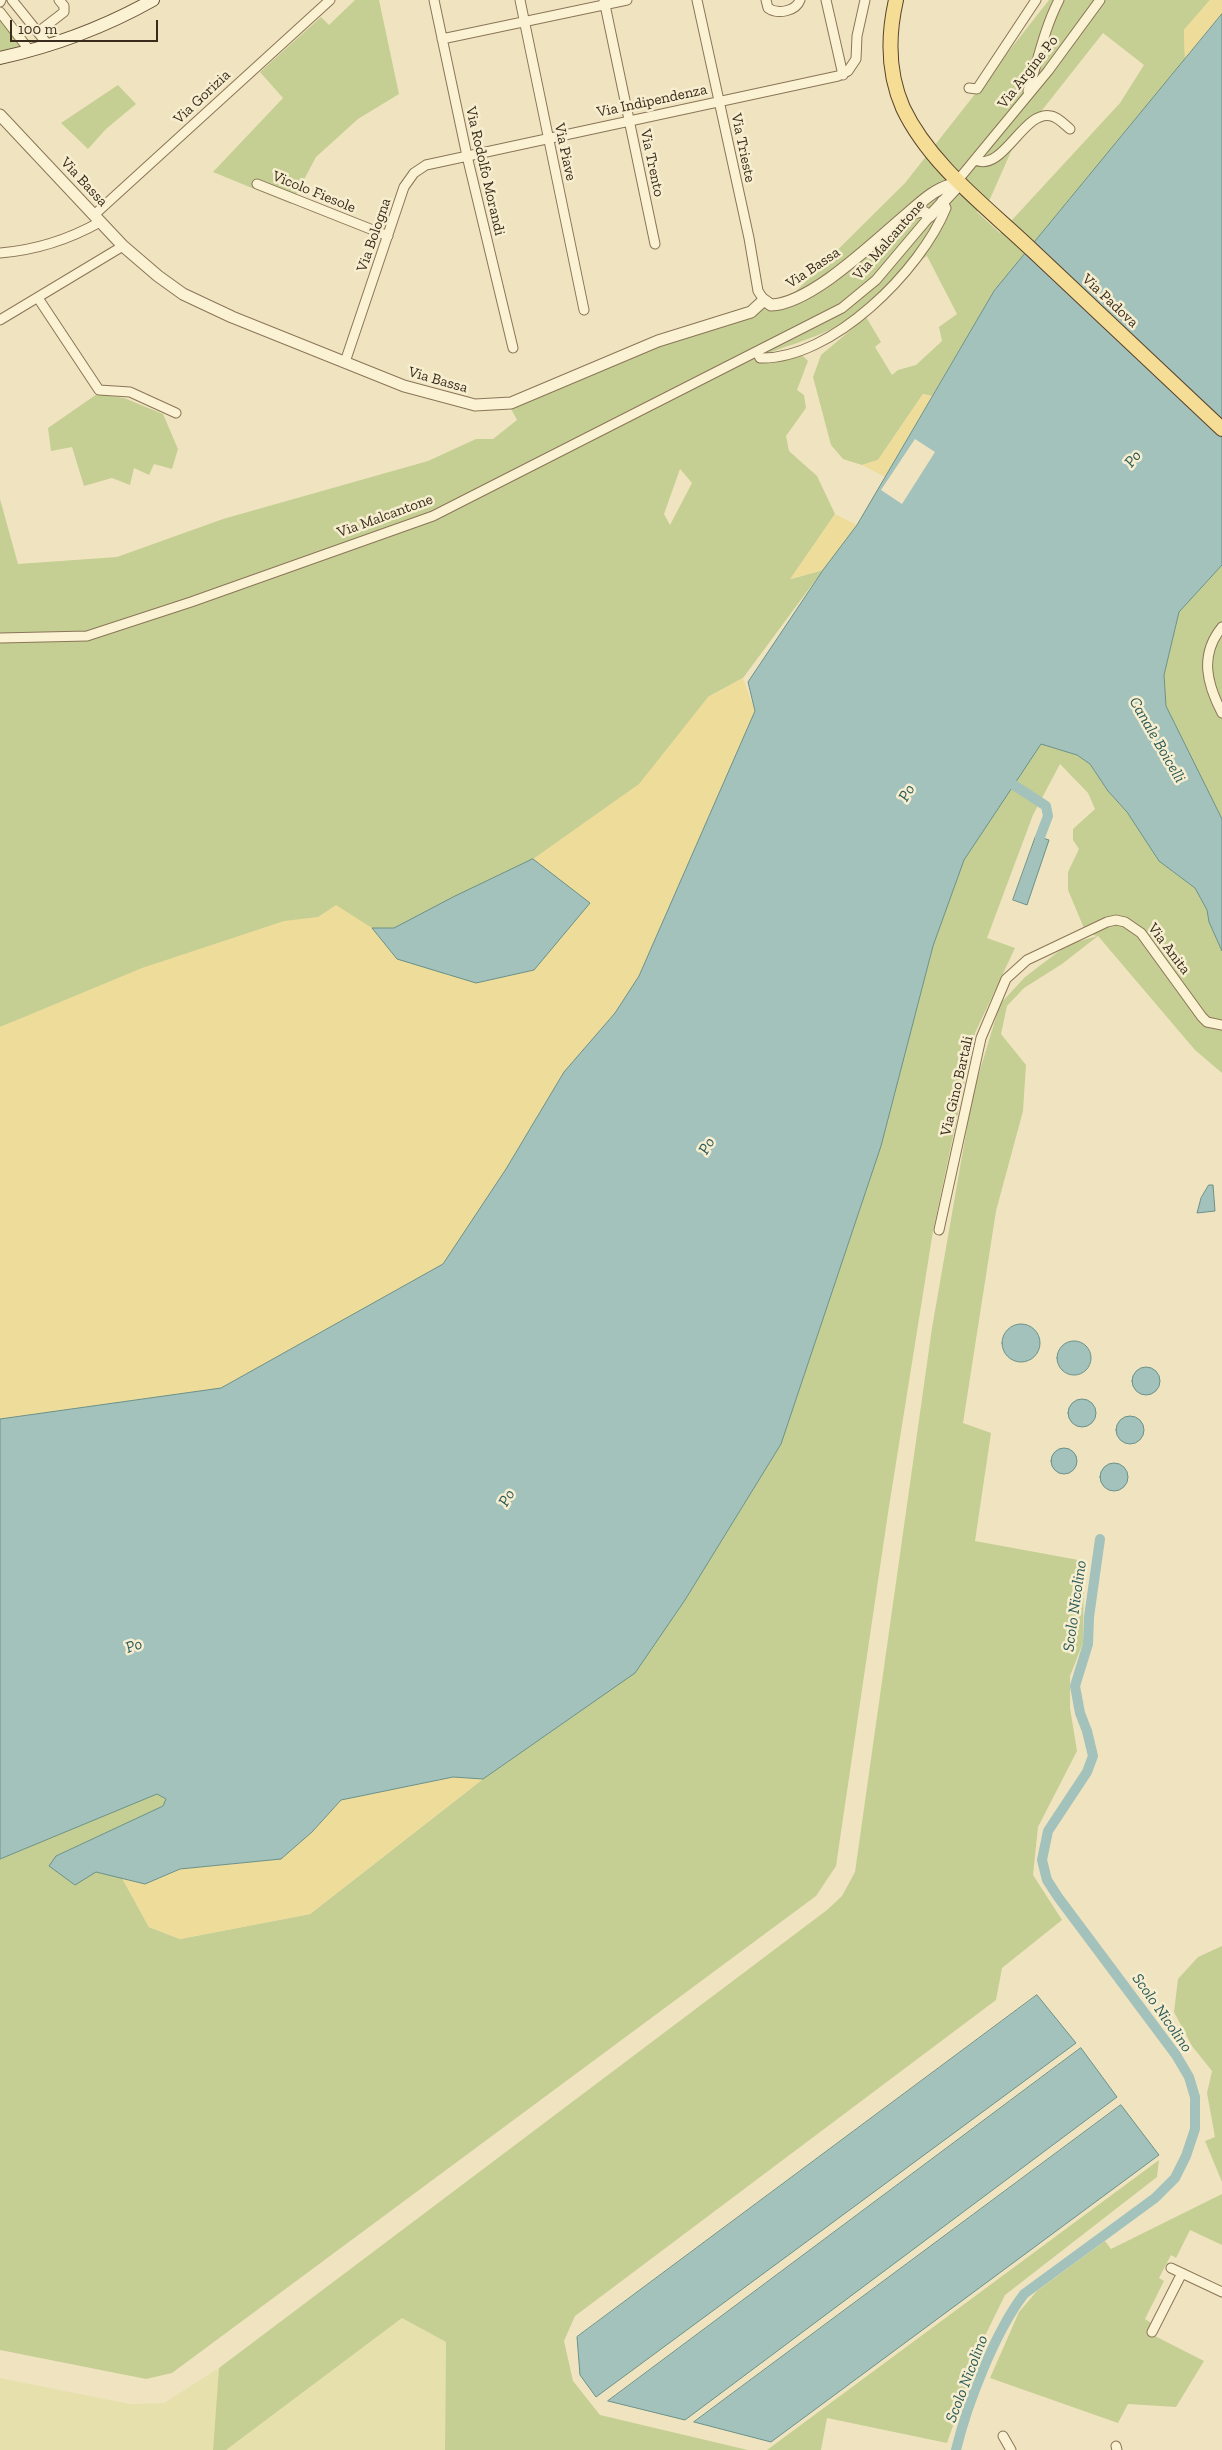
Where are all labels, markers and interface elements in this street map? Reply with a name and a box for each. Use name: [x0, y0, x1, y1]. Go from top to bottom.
scale bar: [12, 10, 160, 42]
text: 100 m: [18, 20, 57, 38]
street label: Via Argine Po: [994, 32, 1062, 112]
street label: Via Gorizia: [170, 66, 234, 128]
street label: Via Indipendenza: [595, 81, 709, 121]
street label: Via Rodolfo Morandi: [461, 105, 509, 237]
street label: Via Trieste: [727, 112, 759, 184]
street label: Via Piave: [550, 122, 580, 182]
street label: Via Trento: [636, 128, 668, 198]
street label: Via Bassa: [57, 154, 111, 210]
street label: Vicolo Fiesole: [270, 167, 358, 217]
street label: Via Bologna: [353, 196, 395, 274]
street label: Via Malcantone: [849, 196, 929, 284]
street label: Via Bassa: [783, 243, 843, 293]
street label: Via Padova: [1078, 270, 1142, 332]
street label: Via Bassa: [406, 363, 470, 397]
water label: Po: [1120, 447, 1146, 471]
street label: Via Malcantone: [335, 490, 435, 542]
water label: Canale Boicelli: [1125, 694, 1189, 786]
water label: Po: [895, 781, 919, 805]
street label: Via Anita: [1144, 920, 1194, 978]
street label: Via Gino Bartali: [937, 1034, 977, 1138]
water label: Po: [695, 1134, 719, 1158]
water label: Po: [495, 1486, 519, 1510]
water label: Scolo Nicolino: [1059, 1559, 1091, 1653]
water label: Po: [123, 1634, 145, 1658]
water label: Scolo Nicolino: [1128, 1970, 1196, 2056]
water label: Scolo Nicolino: [942, 2333, 992, 2425]

